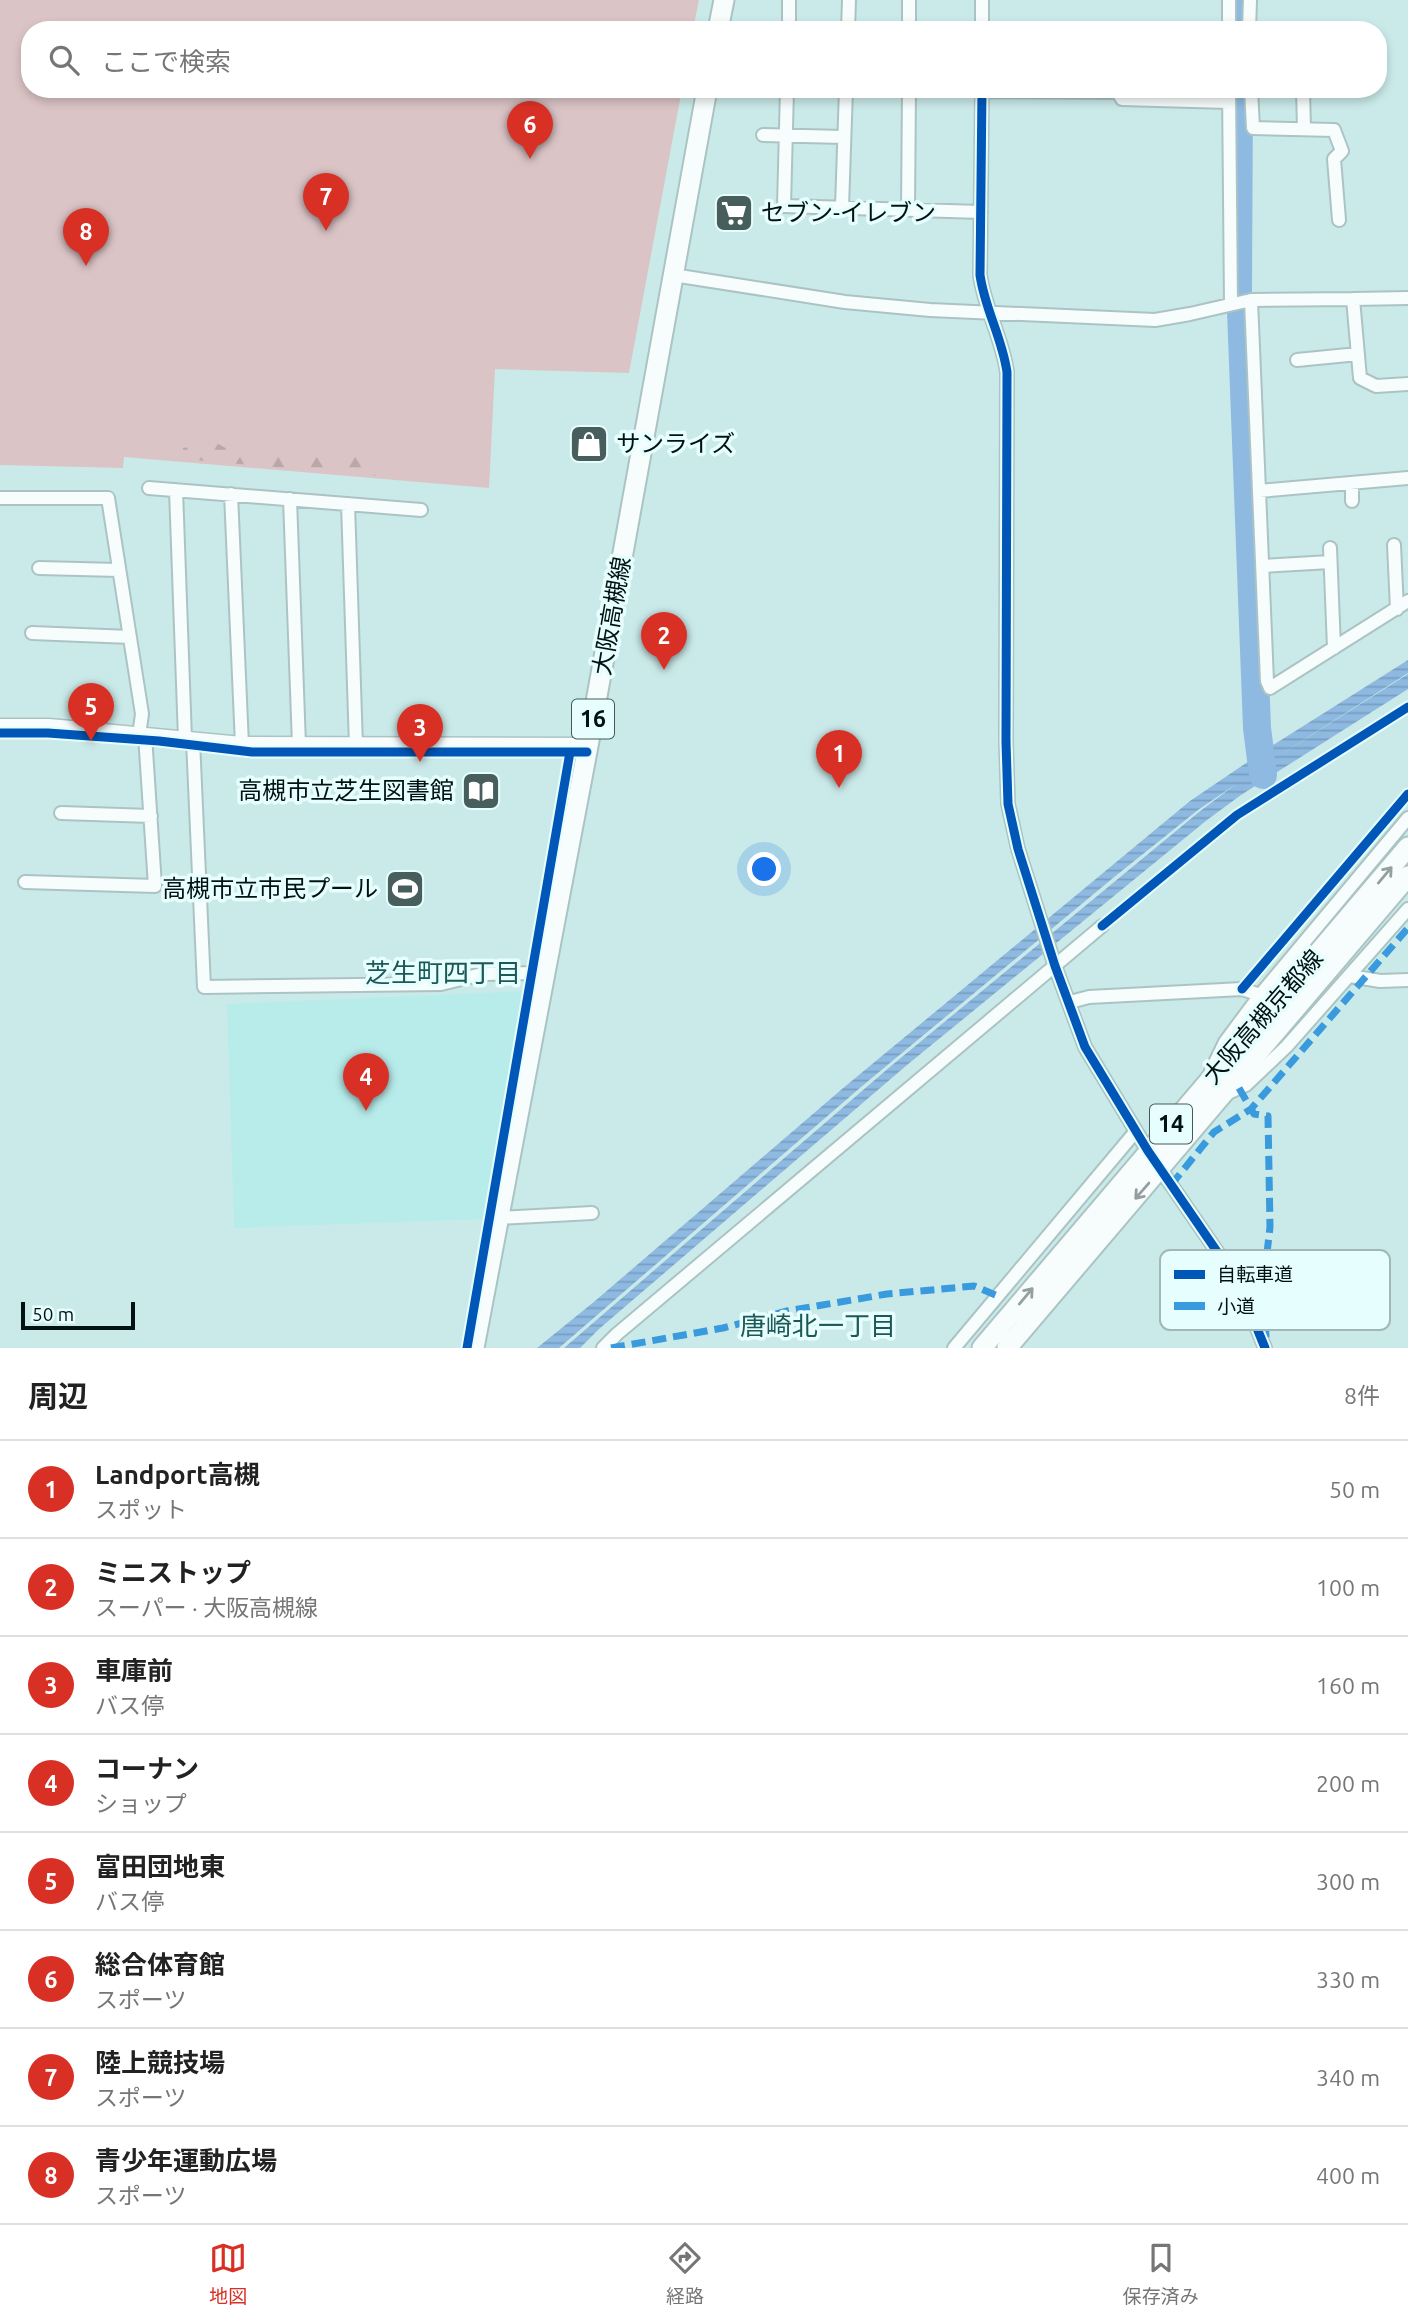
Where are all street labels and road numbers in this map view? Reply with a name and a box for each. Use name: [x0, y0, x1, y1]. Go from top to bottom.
street label: 大阪高槻線: [588, 554, 635, 677]
road number: 16: [572, 699, 614, 738]
street label: 大阪高槻京都線: [1197, 944, 1328, 1089]
road number: 14: [1150, 1105, 1192, 1144]

